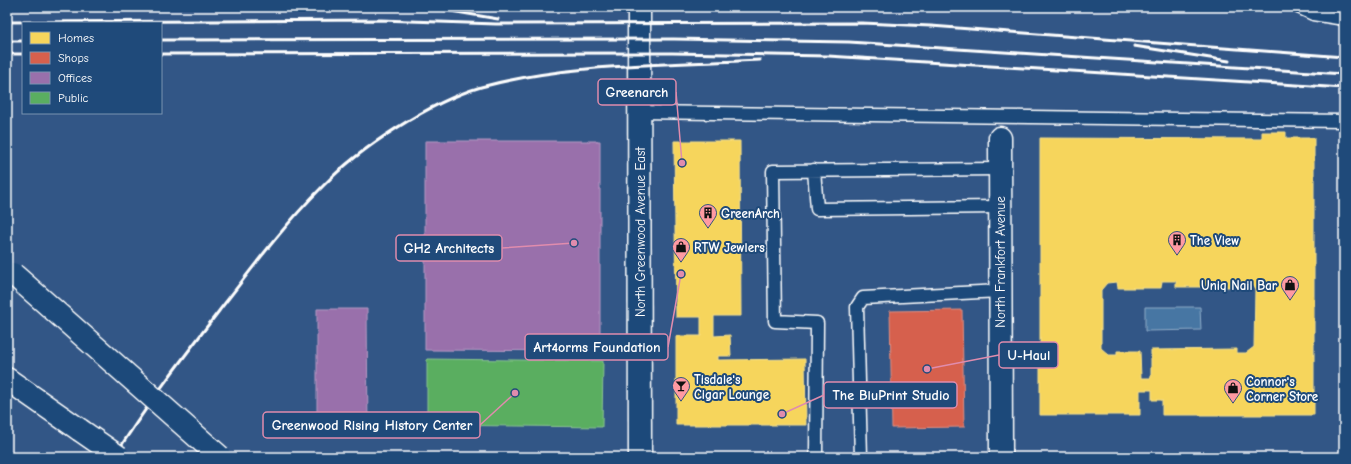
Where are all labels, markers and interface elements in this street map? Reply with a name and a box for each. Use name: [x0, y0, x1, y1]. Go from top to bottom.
legend: [22, 22, 162, 114]
text: Homes: [58, 31, 94, 45]
text: Shops: [58, 51, 89, 65]
text: Offices: [58, 71, 92, 85]
callout: Greenarch: [598, 79, 676, 105]
text: Greenarch: [606, 84, 668, 101]
text: Public: [58, 91, 89, 105]
street label: North Greenwood Avenue East: [633, 146, 648, 317]
street label: North Frankfort Avenue: [993, 196, 1008, 328]
building icon: GreenArch: [698, 203, 718, 228]
place label: GreenArch: [721, 206, 780, 221]
building icon: The View: [1167, 230, 1187, 255]
place label: The View: [1190, 233, 1239, 248]
callout: GH2 Architects: [396, 235, 502, 261]
shop icon: RTW Jewlers: [671, 237, 691, 262]
text: GH2 Architects: [404, 240, 494, 257]
place label: RTW Jewlers: [694, 240, 765, 255]
shop icon: Uniq Nail Bar: [1280, 275, 1300, 300]
place label: Uniq Nail Bar: [1201, 278, 1278, 293]
callout: Art4orms Foundation: [525, 334, 668, 360]
text: Art4orms Foundation: [534, 339, 660, 356]
callout: U-Haul: [999, 342, 1058, 368]
text: U-Haul: [1008, 347, 1050, 364]
place label: Tisdale's Cigar Lounge: [694, 372, 770, 402]
place label: Connor's Corner Store: [1246, 374, 1319, 404]
bar icon: Tisdale's Cigar Lounge: [671, 376, 691, 401]
shop icon: Connor's Corner Store: [1223, 378, 1243, 403]
callout: The BluPrint Studio: [824, 382, 957, 408]
text: The BluPrint Studio: [832, 387, 950, 404]
callout: Greenwood Rising History Center: [263, 412, 480, 438]
text: Greenwood Rising History Center: [272, 417, 473, 434]

